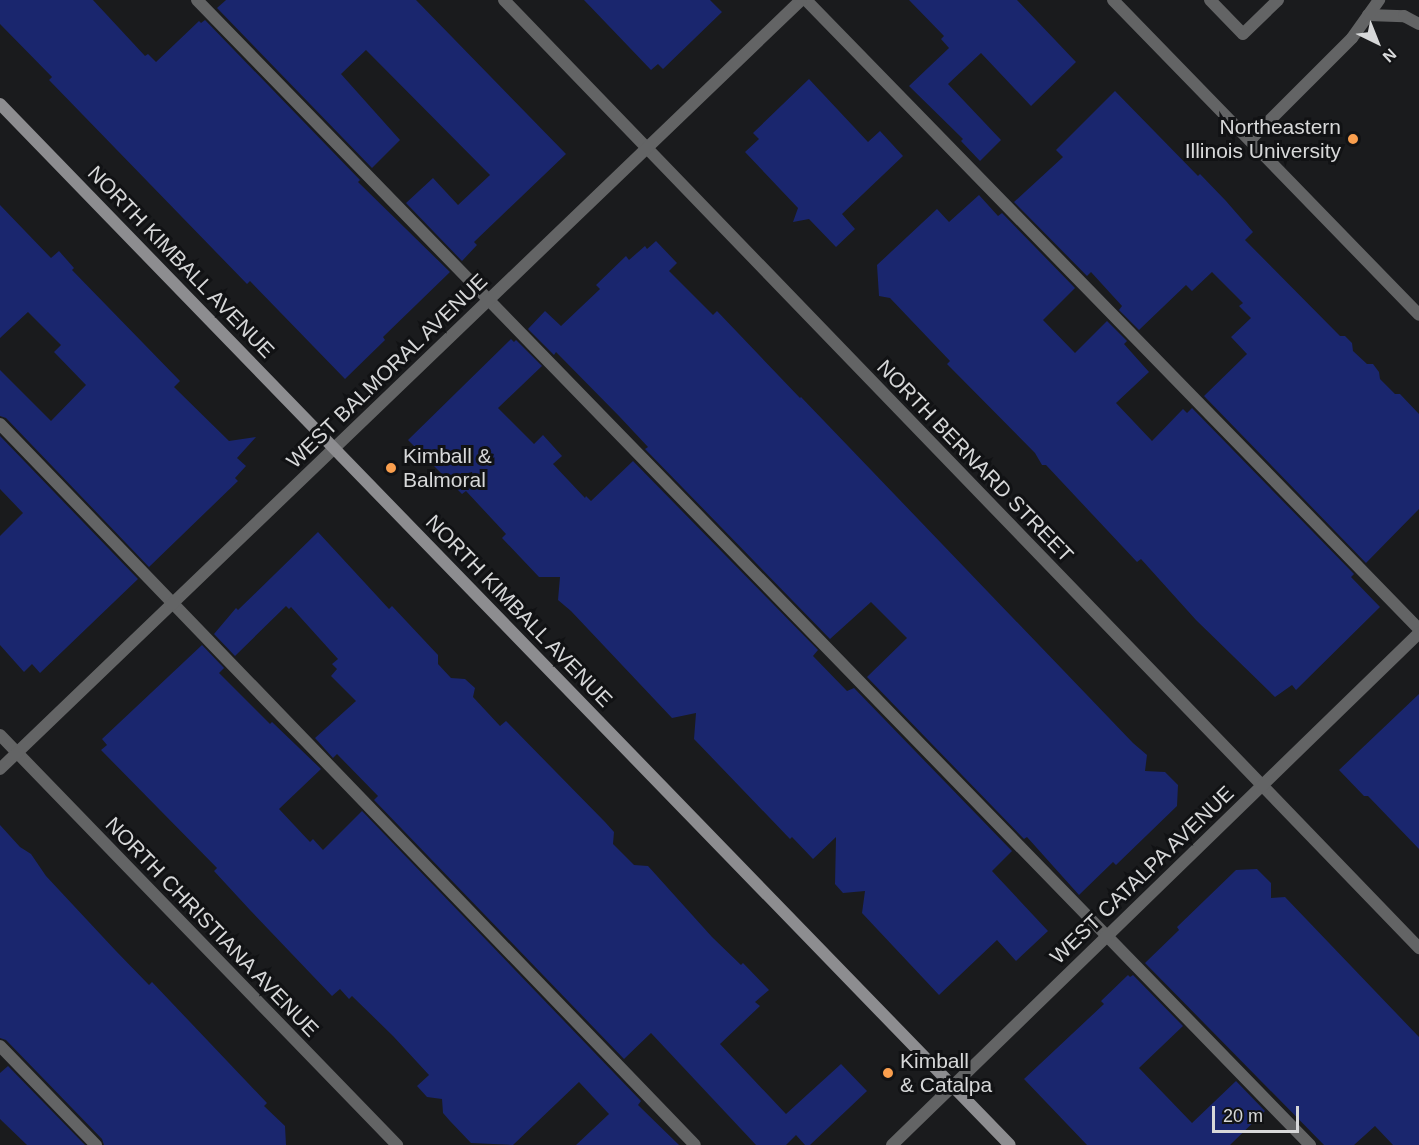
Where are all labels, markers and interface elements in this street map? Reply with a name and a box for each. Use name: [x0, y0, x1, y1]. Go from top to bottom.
north arrow: [1347, 12, 1407, 72]
text: N: [1380, 45, 1400, 66]
place label: Northeastern Illinois University: [1185, 114, 1341, 164]
marker: Northeastern Illinois University: [1346, 132, 1360, 146]
street label: NORTH KIMBALL AVENUE: [82, 160, 280, 364]
street label: WEST BALMORAL AVENUE: [281, 268, 493, 474]
street label: NORTH BERNARD STREET: [872, 355, 1078, 567]
place label: Kimball & Balmoral: [403, 443, 492, 493]
marker: Kimball & Balmoral: [384, 461, 398, 475]
street label: NORTH KIMBALL AVENUE: [420, 509, 618, 713]
street label: WEST CATALPA AVENUE: [1044, 780, 1240, 970]
street label: NORTH CHRISTIANA AVENUE: [99, 811, 325, 1043]
place label: Kimball & Catalpa: [900, 1048, 992, 1098]
marker: Kimball & Catalpa: [881, 1066, 895, 1080]
scale bar: [1215, 1094, 1302, 1132]
text: 20 m: [1223, 1106, 1263, 1126]

